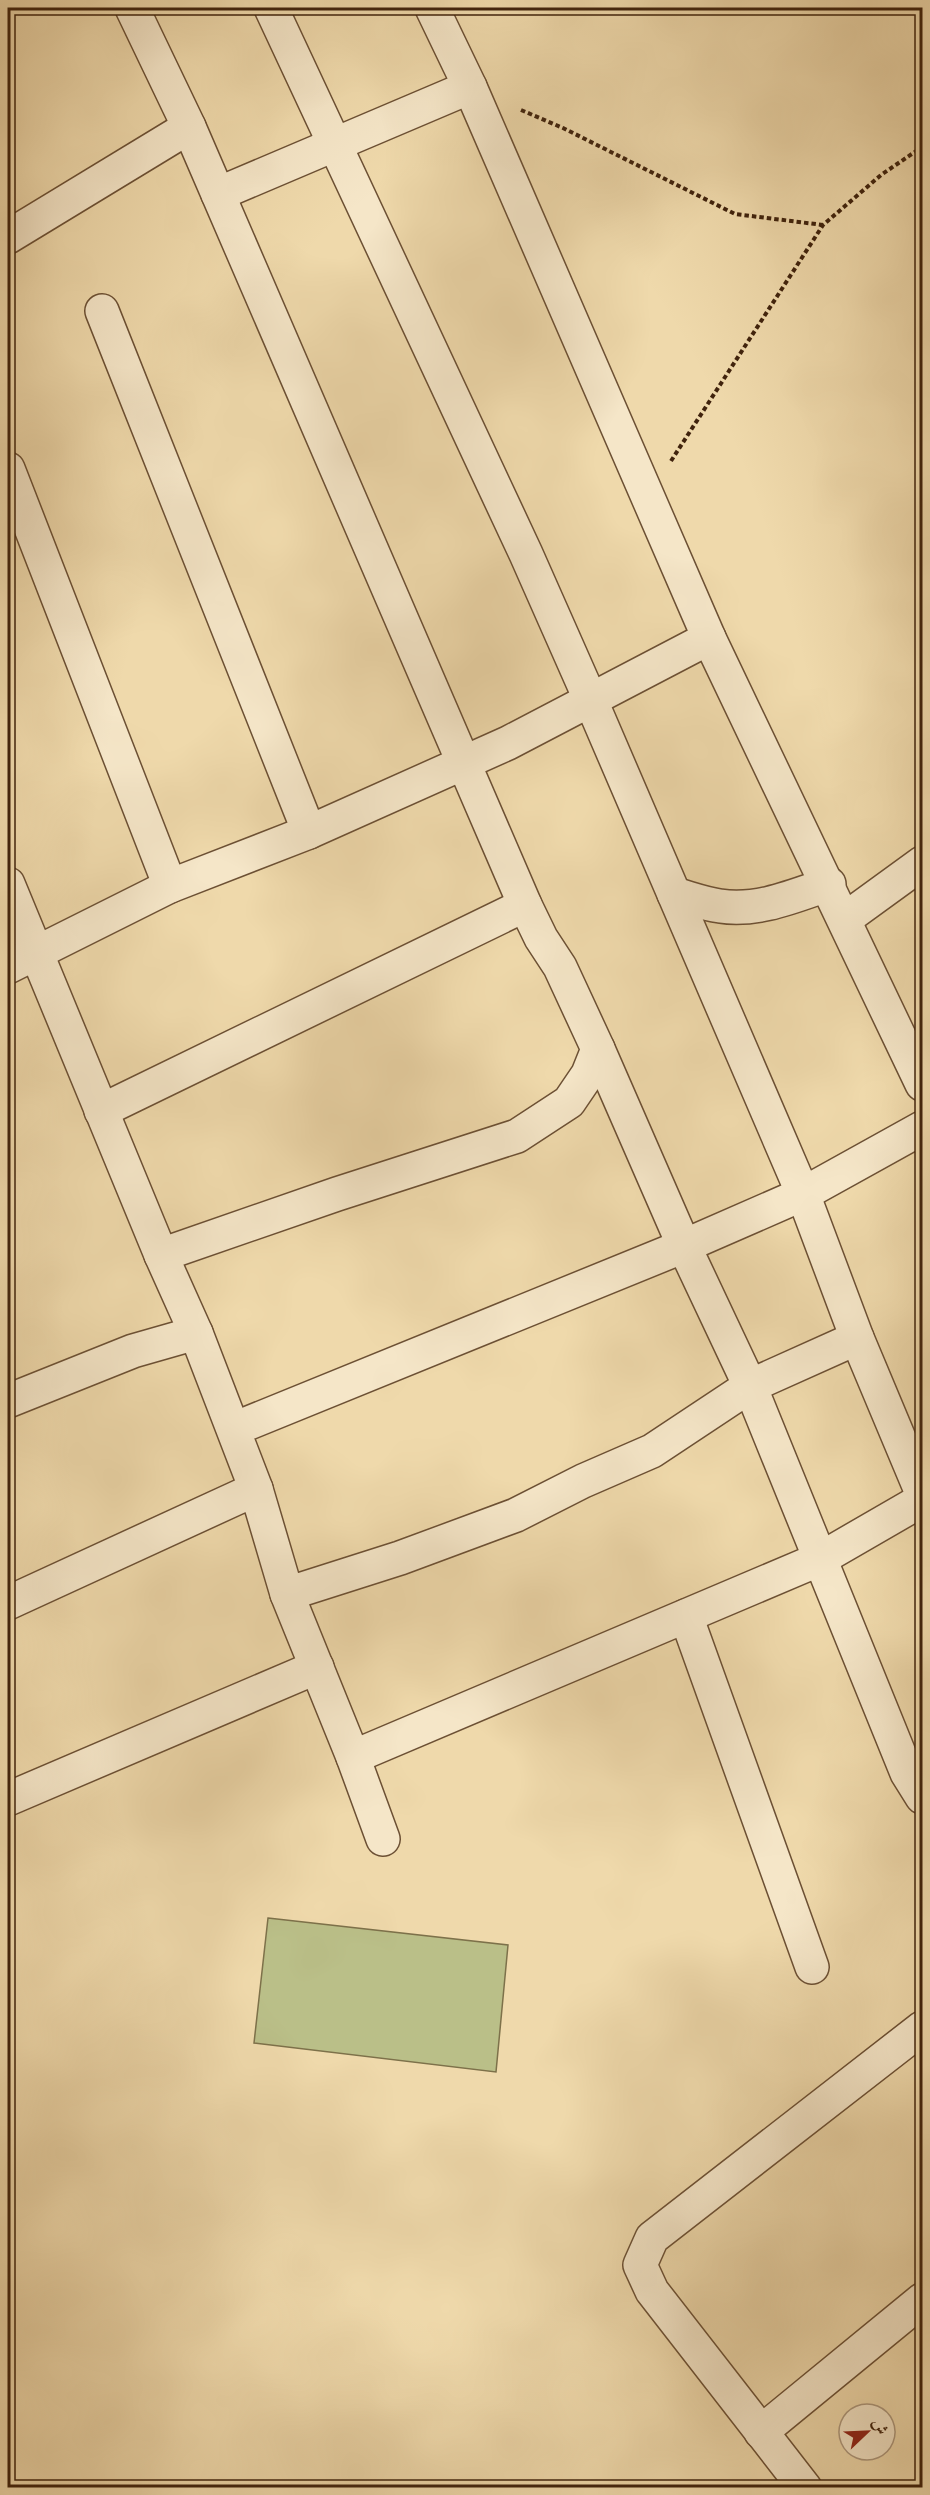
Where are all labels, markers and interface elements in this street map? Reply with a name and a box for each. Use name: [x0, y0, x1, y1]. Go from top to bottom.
north arrow: [837, 2402, 897, 2462]
text: ش: [868, 2415, 892, 2438]

